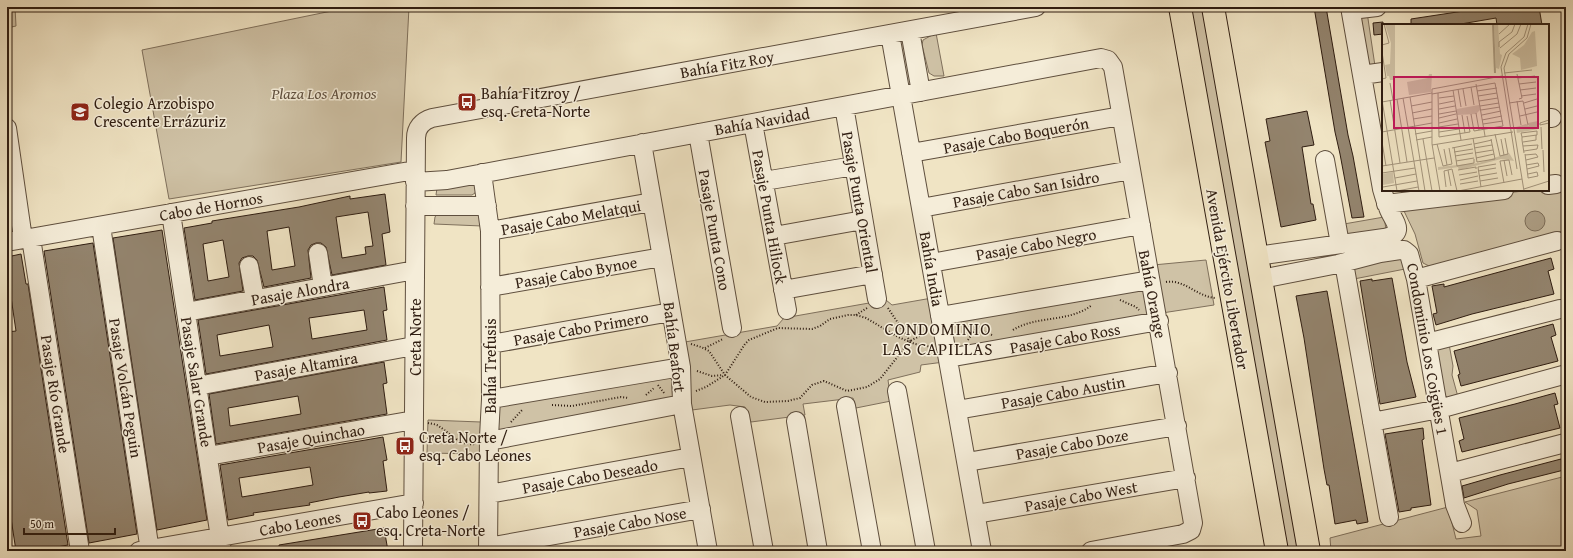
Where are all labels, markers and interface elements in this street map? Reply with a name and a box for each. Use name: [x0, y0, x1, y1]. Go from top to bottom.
inset map: [1382, 24, 1549, 191]
street label: Bahía Fitz Roy: [678, 44, 776, 84]
park label: Plaza Los Aromos: [270, 81, 377, 105]
place label: Bahía Fitzroy / esq. Creta-Norte: [481, 81, 590, 123]
place label: Colegio Arzobispo Crescente Errázuriz: [94, 91, 226, 133]
bus stop icon: Bahía Fitzroy / esq. Creta-Norte: [456, 91, 478, 113]
school or university icon: Colegio Arzobispo Crescente Errázuriz: [69, 101, 91, 123]
street label: Bahía Navidad: [713, 101, 812, 141]
street label: Pasaje Cabo Boquerón: [941, 110, 1091, 160]
street label: Pasaje Punta Oriental: [836, 129, 884, 275]
street label: Pasaje Punta Hiliock: [746, 148, 794, 287]
street label: Pasaje Cabo San Isidro: [951, 164, 1101, 214]
street label: Pasaje Punta Cono: [693, 168, 737, 292]
street label: Cabo de Hornos: [157, 185, 265, 227]
street label: Avenida Ejército Libertador: [1200, 187, 1256, 372]
street label: Pasaje Cabo Melatqui: [499, 193, 643, 241]
street label: Pasaje Cabo Negro: [974, 222, 1098, 266]
street label: Bahía India: [914, 230, 950, 309]
street label: Bahía Orange: [1133, 248, 1173, 340]
street label: Pasaje Cabo Bynoe: [513, 249, 639, 295]
street label: Condominio Los Coigües 1: [1401, 261, 1455, 437]
street label: Pasaje Alondra: [249, 270, 351, 311]
street label: Creta Norte: [403, 298, 427, 376]
street label: Bahía Beafort: [658, 300, 692, 394]
street label: Pasaje Cabo Primero: [512, 304, 650, 352]
street label: Pasaje Salar Grande: [175, 315, 219, 449]
district label: CONDOMINIO LAS CAPILLAS: [882, 316, 994, 361]
street label: Pasaje Cabo Ross: [1008, 316, 1122, 360]
street label: Pasaje Volcán Peguin: [103, 317, 149, 460]
street label: Bahía Trefusis: [478, 318, 502, 414]
street label: Pasaje Río Grande: [35, 333, 77, 455]
street label: Pasaje Altamira: [253, 345, 360, 387]
street label: Pasaje Cabo Austin: [999, 369, 1127, 415]
street label: Pasaje Quinchao: [255, 417, 367, 459]
street label: Pasaje Cabo Doze: [1014, 422, 1130, 466]
place label: Creta Norte / esq. Cabo Leones: [419, 425, 531, 467]
bus stop icon: Creta Norte / esq. Cabo Leones: [394, 435, 416, 457]
street label: Pasaje Cabo Deseado: [520, 452, 660, 500]
street label: Pasaje Cabo West: [1023, 474, 1140, 518]
place label: Cabo Leones / esq. Creta-Norte: [376, 500, 485, 542]
street label: Pasaje Cabo Nose: [572, 500, 688, 544]
street label: Cabo Leones: [257, 504, 343, 542]
scale bar: [24, 510, 115, 536]
bus stop icon: Cabo Leones / esq. Creta-Norte: [351, 510, 373, 532]
text: 50 m: [30, 515, 54, 532]

